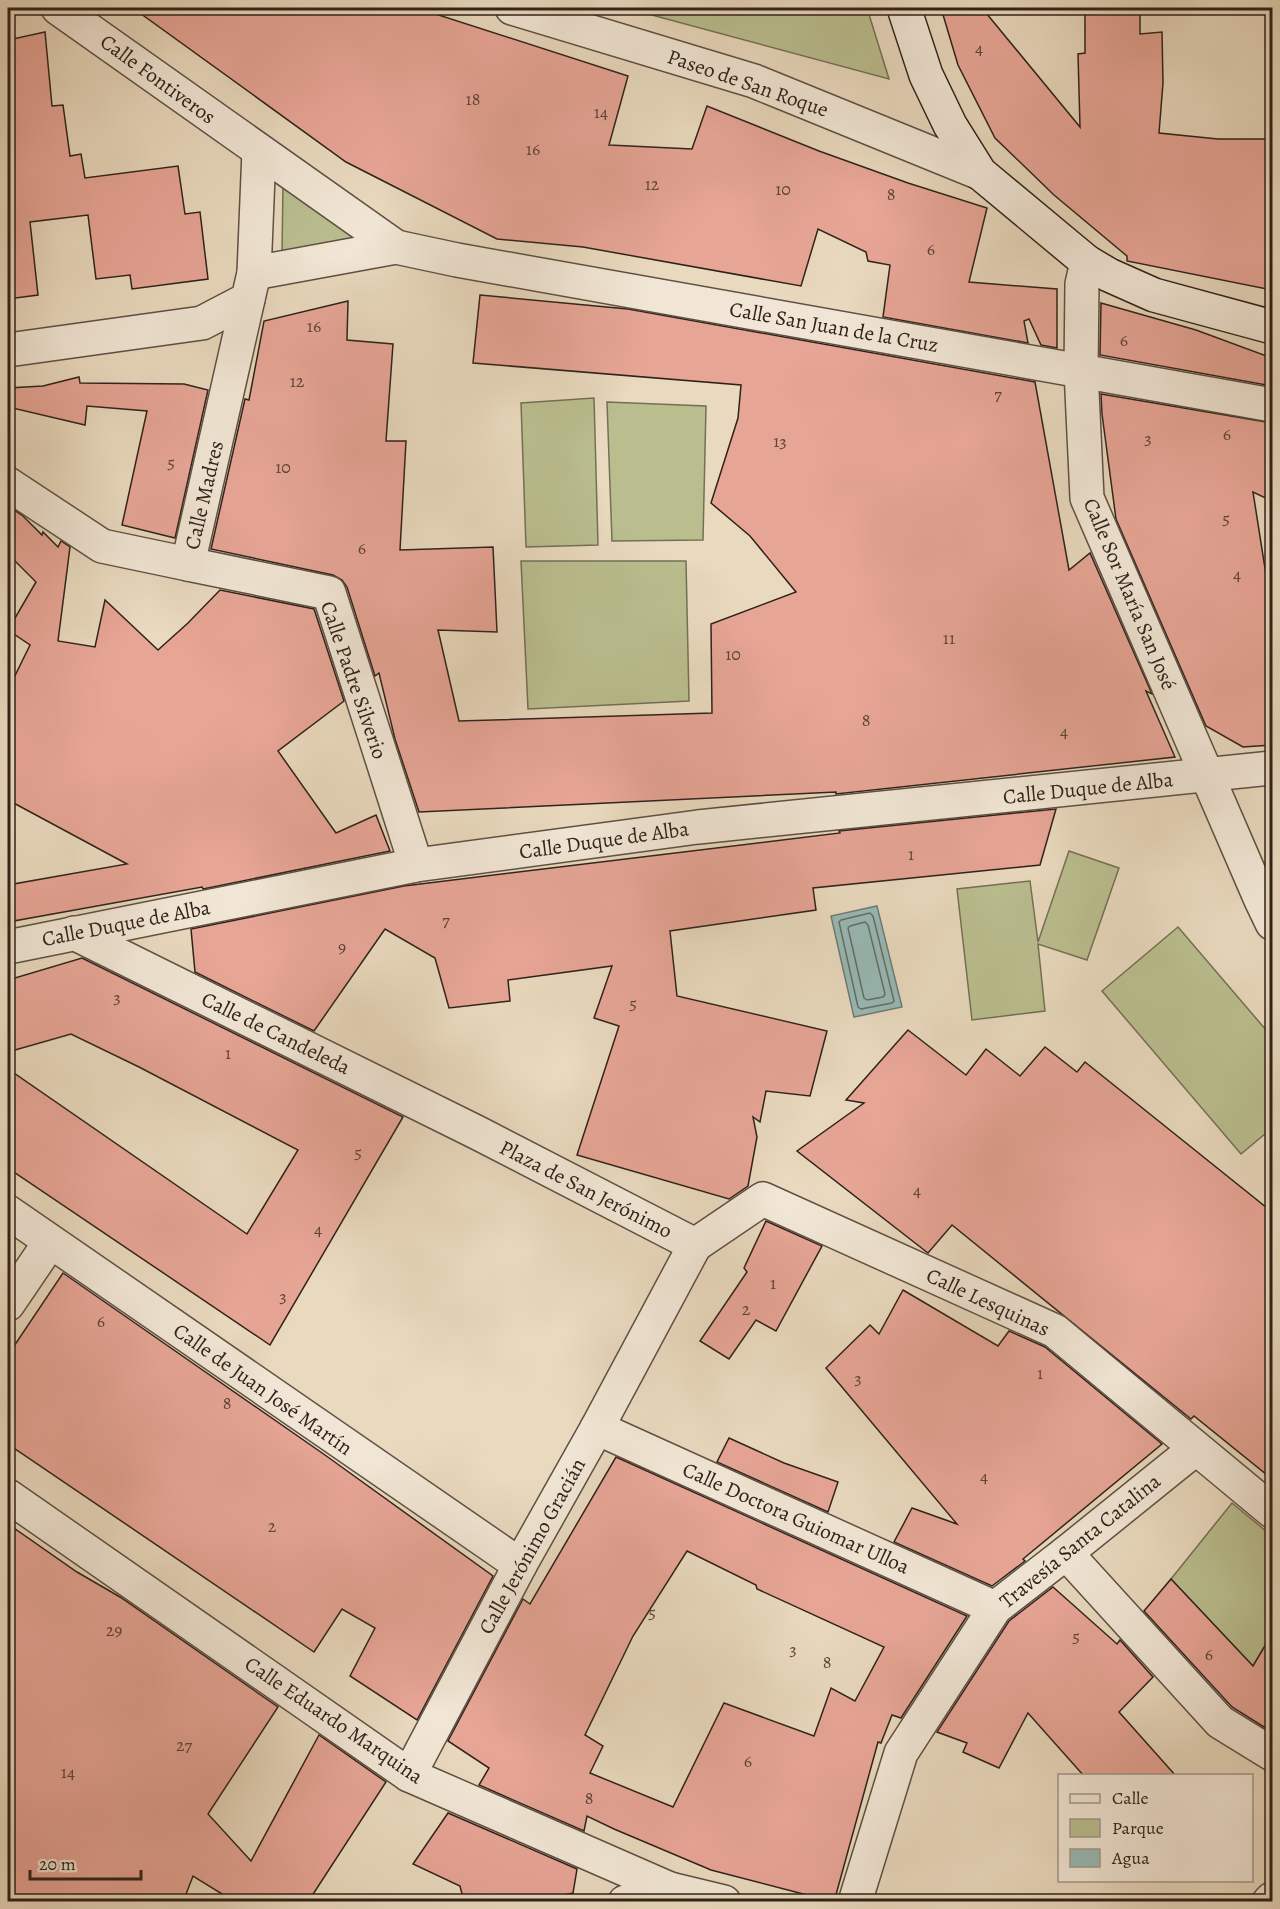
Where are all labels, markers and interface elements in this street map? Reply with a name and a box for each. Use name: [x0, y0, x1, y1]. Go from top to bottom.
street label: Calle Fontiveros: [95, 28, 221, 130]
house number: 4: [975, 36, 983, 60]
street label: Paseo de San Roque: [664, 42, 832, 124]
house number: 18: [466, 87, 480, 111]
house number: 14: [594, 100, 608, 124]
house number: 16: [526, 137, 540, 161]
house number: 12: [645, 172, 660, 196]
house number: 10: [775, 177, 791, 201]
house number: 8: [887, 182, 895, 206]
house number: 6: [927, 237, 935, 261]
street label: Calle San Juan de la Cruz: [727, 295, 941, 359]
house number: 16: [307, 314, 321, 338]
house number: 6: [1120, 328, 1128, 352]
house number: 12: [290, 369, 305, 393]
house number: 7: [994, 382, 1002, 406]
house number: 6: [1223, 422, 1231, 446]
house number: 3: [1144, 426, 1152, 450]
house number: 13: [773, 429, 787, 453]
street label: Calle Madres: [178, 438, 230, 552]
house number: 5: [167, 450, 175, 474]
house number: 10: [275, 455, 291, 479]
street label: Calle Sor María San José: [1077, 494, 1183, 694]
house number: 5: [1222, 506, 1230, 530]
house number: 6: [358, 536, 366, 560]
house number: 4: [1233, 562, 1241, 586]
street label: Calle Padre Silverio: [314, 597, 394, 763]
house number: 11: [943, 626, 955, 650]
house number: 10: [725, 642, 741, 666]
house number: 8: [862, 708, 870, 732]
house number: 4: [1060, 719, 1068, 743]
street label: Calle Duque de Alba: [1002, 765, 1175, 811]
street label: Calle Duque de Alba: [517, 814, 691, 866]
house number: 1: [908, 842, 914, 866]
street label: Calle Duque de Alba: [39, 893, 213, 953]
house number: 7: [442, 908, 450, 932]
house number: 9: [338, 935, 346, 959]
house number: 3: [113, 985, 121, 1009]
street label: Calle de Candeleda: [197, 985, 355, 1081]
house number: 5: [629, 991, 637, 1015]
house number: 1: [225, 1041, 231, 1065]
street label: Plaza de San Jerónimo: [495, 1133, 677, 1245]
house number: 5: [354, 1140, 362, 1164]
house number: 4: [913, 1178, 921, 1202]
house number: 4: [314, 1217, 322, 1241]
street label: Calle Lesquinas: [922, 1261, 1054, 1343]
house number: 1: [770, 1271, 776, 1295]
house number: 3: [279, 1284, 287, 1308]
house number: 2: [742, 1297, 751, 1321]
house number: 6: [97, 1309, 105, 1333]
street label: Calle de Juan José Martín: [168, 1316, 358, 1462]
house number: 1: [1037, 1361, 1043, 1385]
house number: 3: [854, 1366, 862, 1390]
house number: 8: [223, 1391, 231, 1415]
street label: Calle Jerónimo Gracián: [472, 1453, 592, 1639]
street label: Calle Doctora Guiomar Ulloa: [678, 1455, 914, 1581]
house number: 4: [980, 1464, 988, 1488]
street label: Travesía Santa Catalina: [994, 1467, 1167, 1615]
house number: 2: [268, 1514, 277, 1538]
house number: 5: [648, 1600, 656, 1624]
house number: 29: [106, 1618, 122, 1642]
house number: 5: [1072, 1624, 1080, 1648]
house number: 3: [789, 1637, 797, 1661]
house number: 6: [1205, 1642, 1213, 1666]
street label: Calle Eduardo Marquina: [239, 1650, 429, 1790]
house number: 8: [823, 1650, 831, 1674]
house number: 27: [176, 1733, 192, 1757]
house number: 6: [744, 1749, 752, 1773]
house number: 14: [61, 1760, 75, 1784]
legend: [1058, 1774, 1253, 1882]
house number: 8: [585, 1786, 593, 1810]
text: Calle: [1112, 1786, 1149, 1810]
text: Parque: [1112, 1816, 1164, 1840]
scale bar: [30, 1843, 141, 1881]
text: Agua: [1111, 1846, 1150, 1870]
text: 20 m: [39, 1852, 76, 1876]

